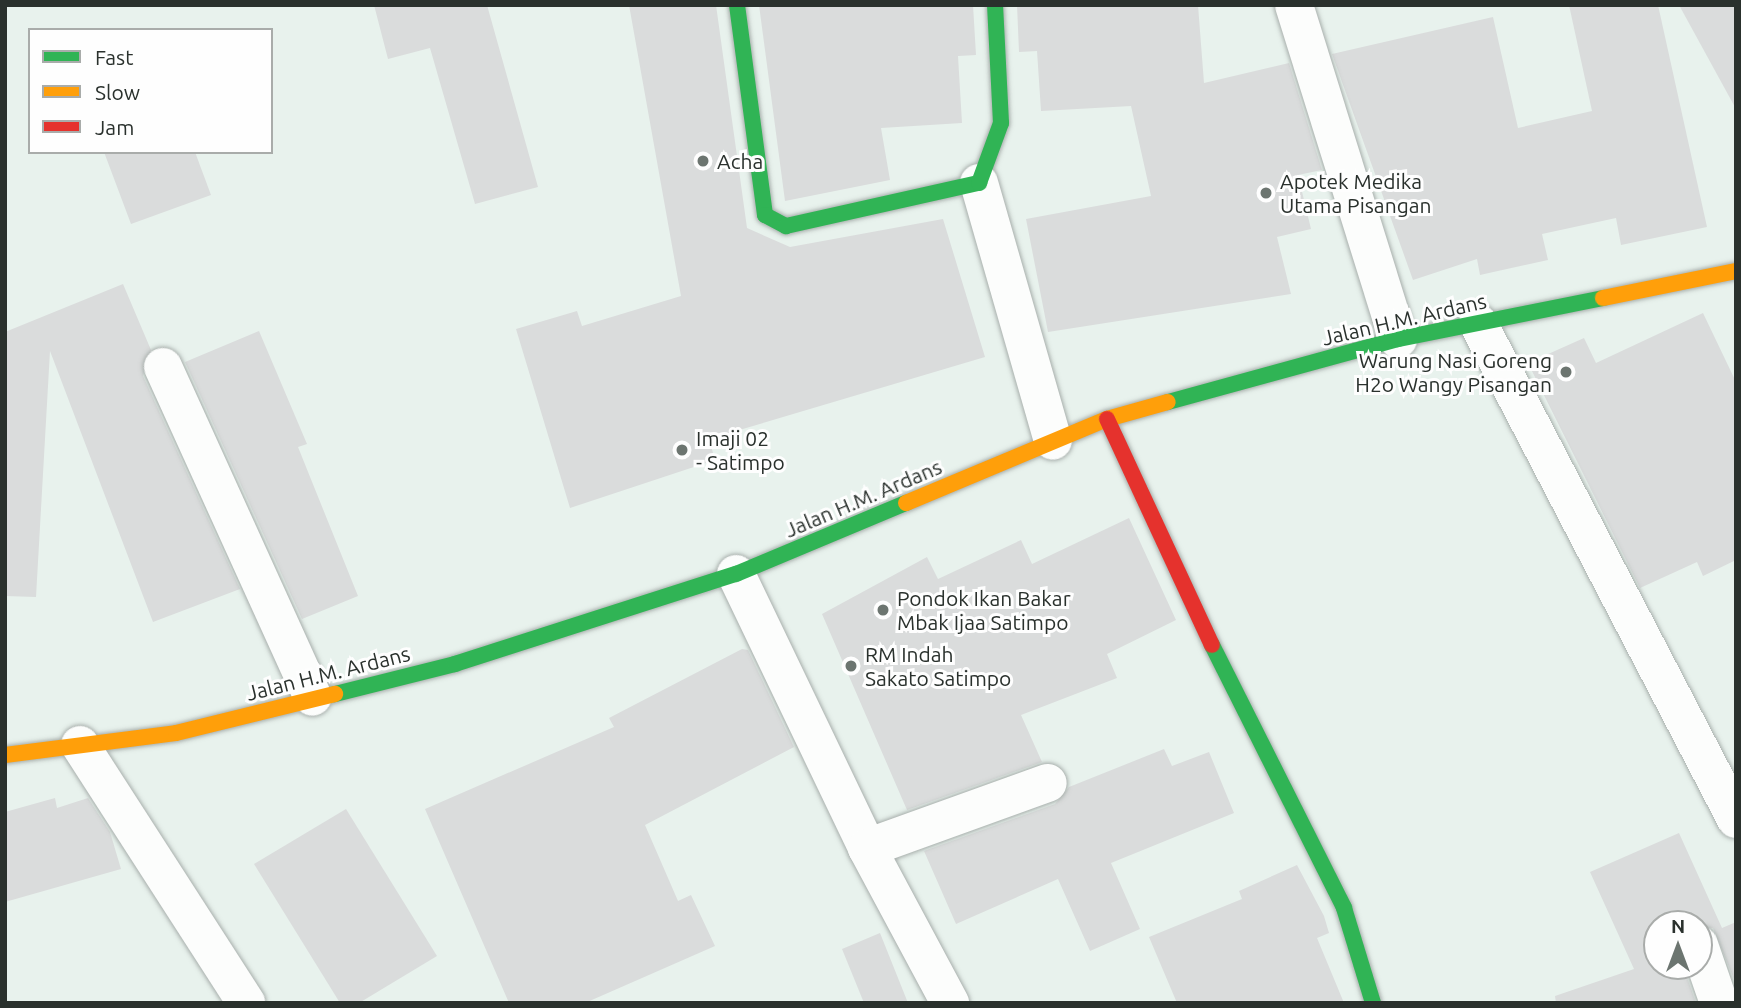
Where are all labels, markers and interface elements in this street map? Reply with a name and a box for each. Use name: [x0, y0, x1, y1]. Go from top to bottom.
legend: [28, 28, 273, 154]
text: Fast: [95, 45, 133, 69]
text: Slow: [95, 80, 140, 104]
text: Jam: [95, 115, 134, 139]
place label: Acha: [717, 148, 763, 174]
marker: Acha: [695, 153, 711, 169]
place label: Apotek Medika Utama Pisangan: [1280, 168, 1431, 218]
marker: Apotek Medika Utama Pisangan: [1258, 185, 1274, 201]
street label: Jalan H.M. Ardans: [1319, 288, 1489, 350]
place label: Warung Nasi Goreng H2o Wangy Pisangan: [1355, 347, 1552, 397]
marker: Warung Nasi Goreng H2o Wangy Pisangan: [1558, 364, 1574, 380]
place label: Imaji 02 - Satimpo: [696, 425, 785, 475]
marker: Imaji 02 - Satimpo: [674, 442, 690, 458]
street label: Jalan H.M. Ardans: [781, 454, 945, 542]
place label: Pondok Ikan Bakar Mbak Ijaa Satimpo: [897, 585, 1071, 635]
marker: Pondok Ikan Bakar Mbak Ijaa Satimpo: [875, 602, 891, 618]
street label: Jalan H.M. Ardans: [243, 640, 413, 706]
place label: RM Indah Sakato Satimpo: [865, 641, 1011, 691]
marker: RM Indah Sakato Satimpo: [843, 658, 859, 674]
north arrow: [1643, 910, 1713, 980]
text: N: [1671, 915, 1685, 937]

